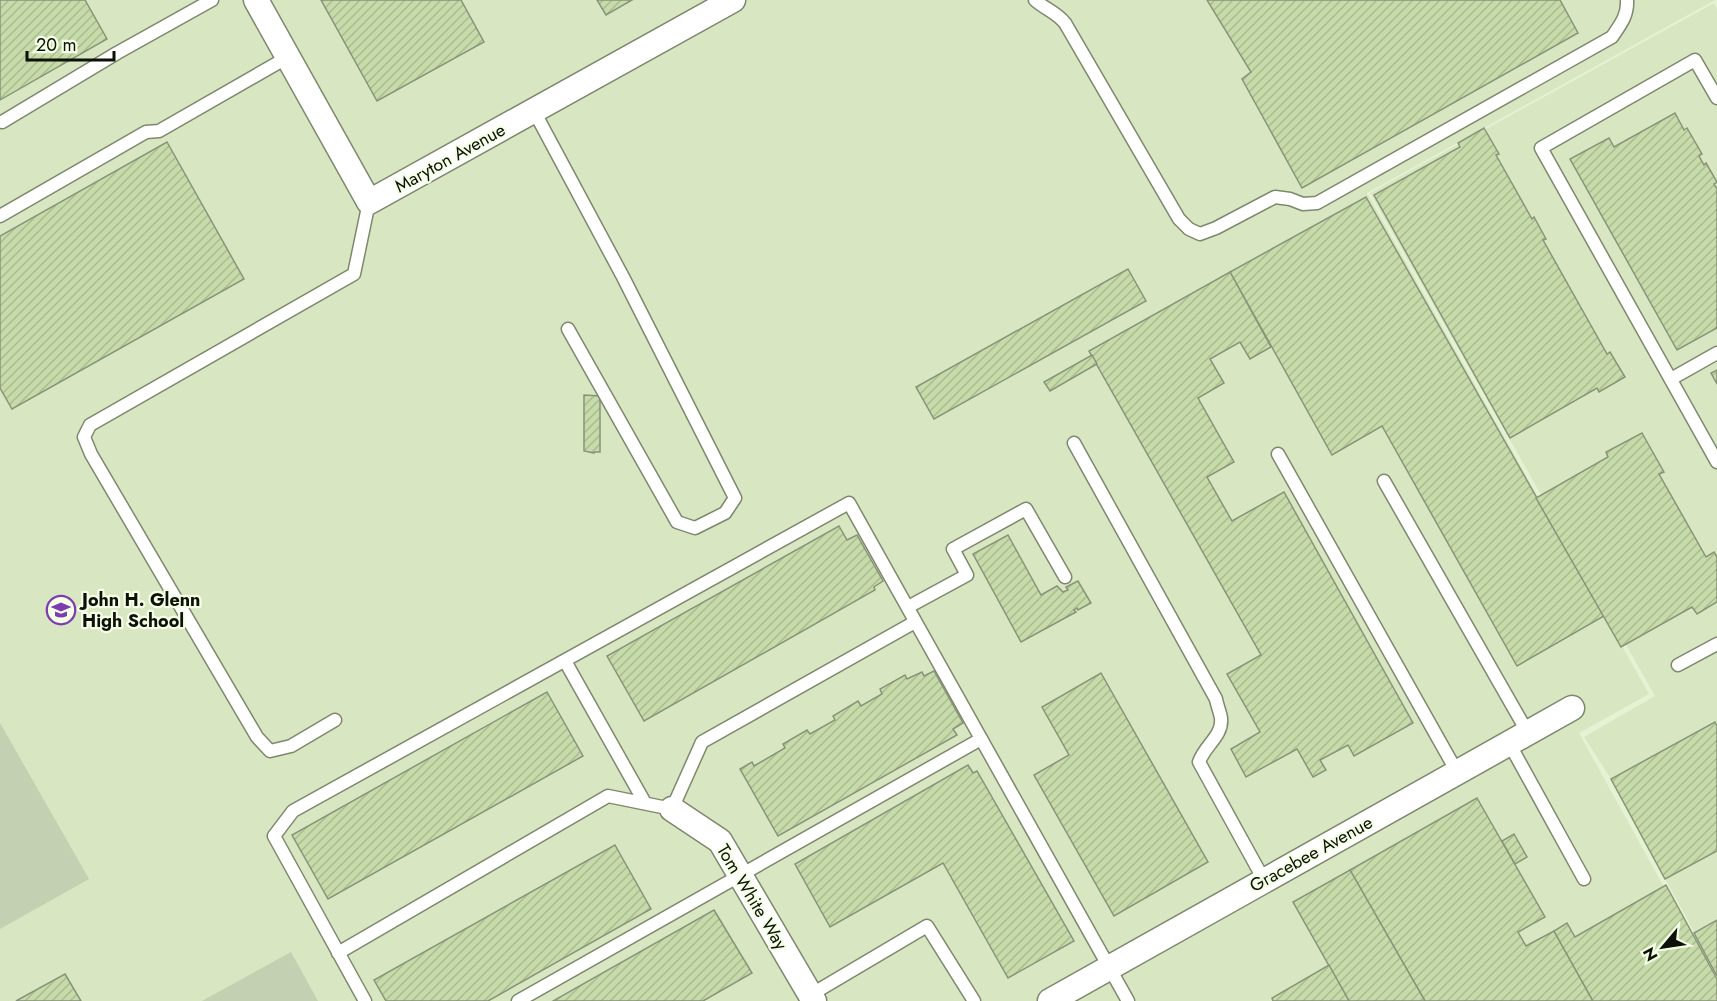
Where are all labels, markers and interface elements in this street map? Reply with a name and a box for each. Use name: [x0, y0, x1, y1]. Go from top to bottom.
scale bar: [27, 24, 114, 62]
text: 20 m: [36, 32, 76, 58]
street label: Maryton Avenue: [390, 117, 510, 199]
place label: John H. Glenn High School: [79, 587, 200, 634]
school or university icon: John H. Glenn High School: [45, 594, 77, 626]
street label: Gracebee Avenue: [1245, 809, 1377, 899]
street label: Tom White Way: [710, 839, 794, 955]
north arrow: [1633, 917, 1693, 977]
text: N: [1637, 943, 1663, 965]

